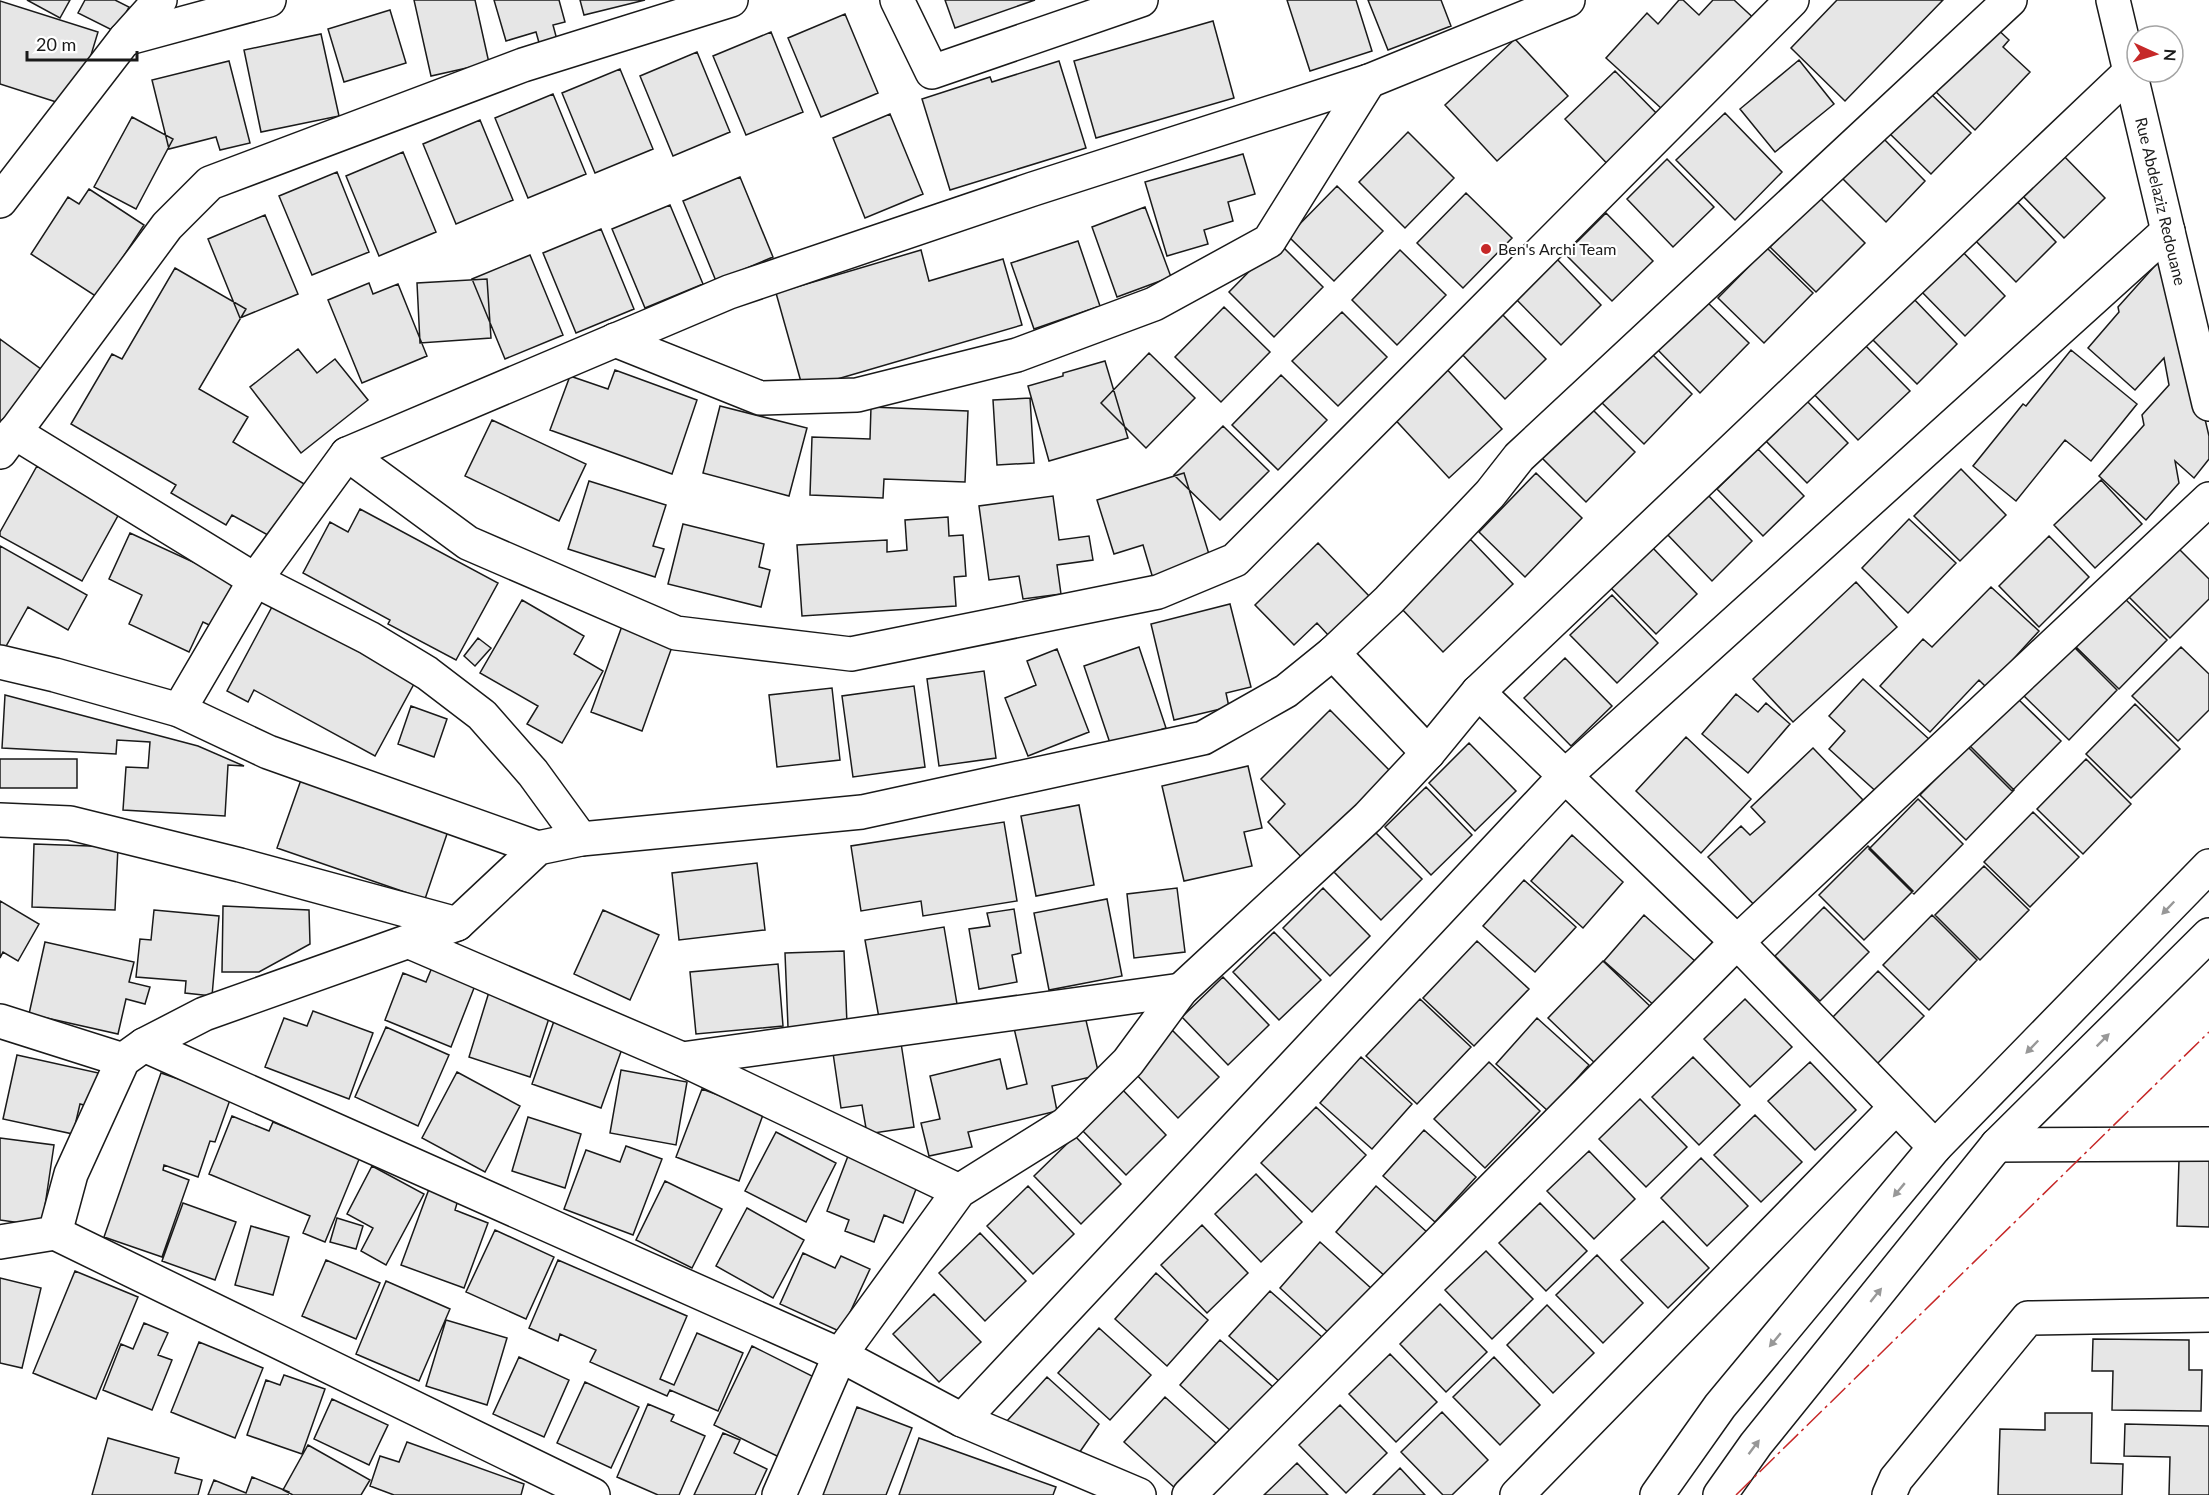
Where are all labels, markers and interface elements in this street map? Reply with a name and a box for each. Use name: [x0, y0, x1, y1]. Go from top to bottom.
scale bar: [27, 24, 136, 62]
north arrow: [2125, 24, 2185, 84]
text: 20 m: [36, 33, 76, 55]
text: N: [2161, 48, 2180, 62]
street label: Rue Abdelaziz Redouane: [2132, 115, 2190, 287]
place label: Ben's Archi Team: [1498, 239, 1616, 258]
marker: Ben's Archi Team: [1479, 242, 1493, 256]
one-way arrow: [2161, 900, 2175, 915]
one-way arrow: [2095, 1034, 2109, 1048]
one-way arrow: [2025, 1040, 2039, 1054]
one-way arrow: [1893, 1182, 1906, 1197]
one-way arrow: [1869, 1288, 1881, 1303]
one-way arrow: [1768, 1332, 1781, 1348]
one-way arrow: [1747, 1440, 1759, 1455]

